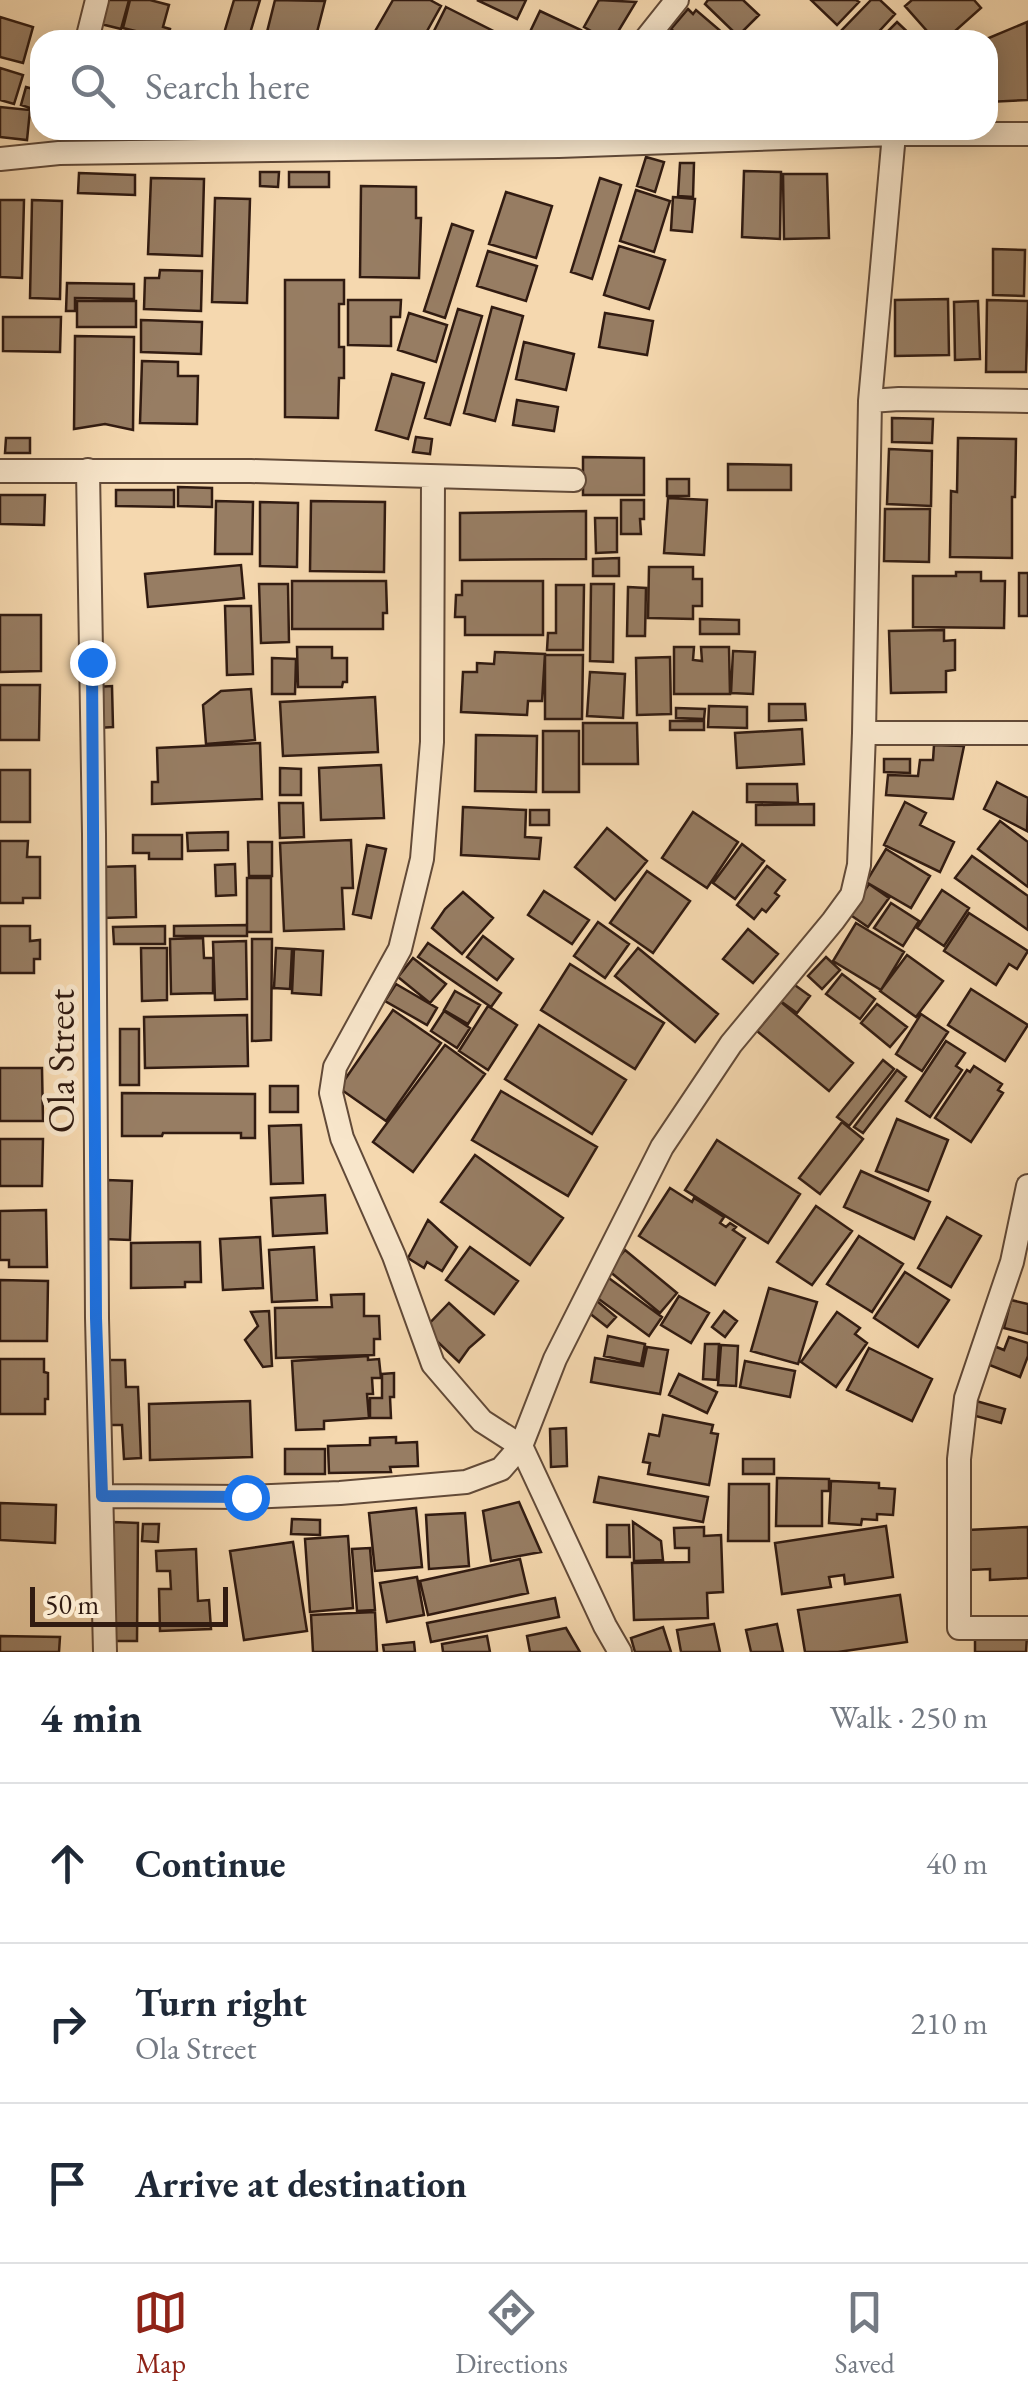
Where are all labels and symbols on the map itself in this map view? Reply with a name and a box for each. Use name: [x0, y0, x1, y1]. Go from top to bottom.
route end: [70, 640, 116, 686]
street label: Ola Street: [36, 989, 85, 1133]
route start: [224, 1475, 270, 1521]
scale bar: [30, 1582, 228, 1626]

